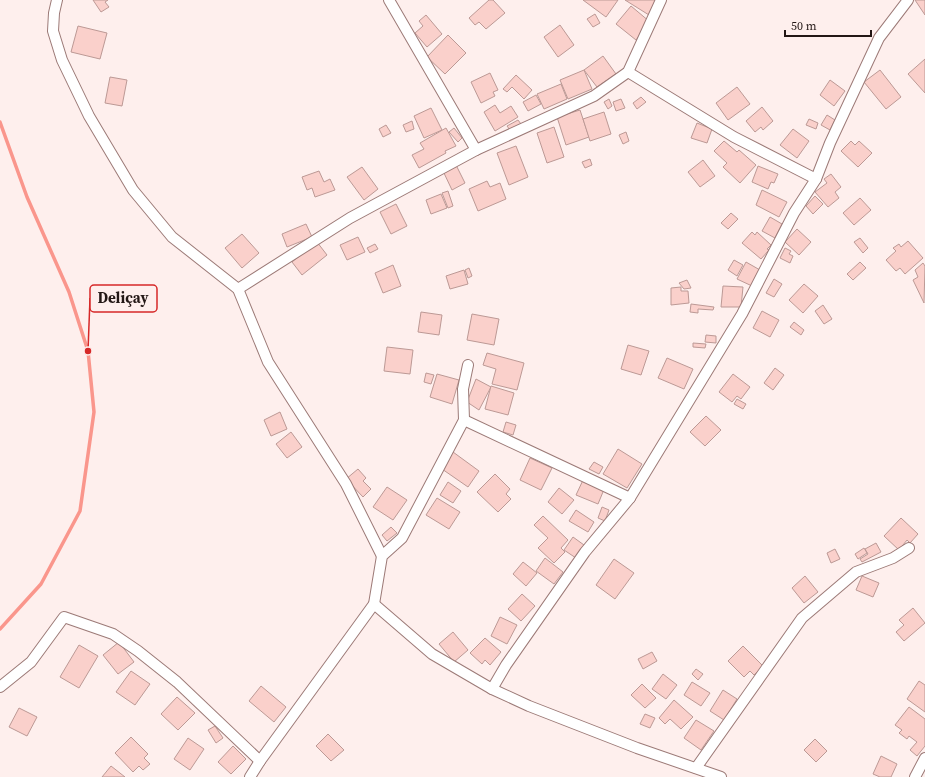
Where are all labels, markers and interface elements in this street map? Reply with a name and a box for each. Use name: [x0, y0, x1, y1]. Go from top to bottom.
scale bar: [785, 12, 871, 38]
text: 50 m: [791, 18, 817, 34]
callout: Deliçay: [90, 285, 157, 312]
text: Deliçay: [97, 287, 149, 308]

